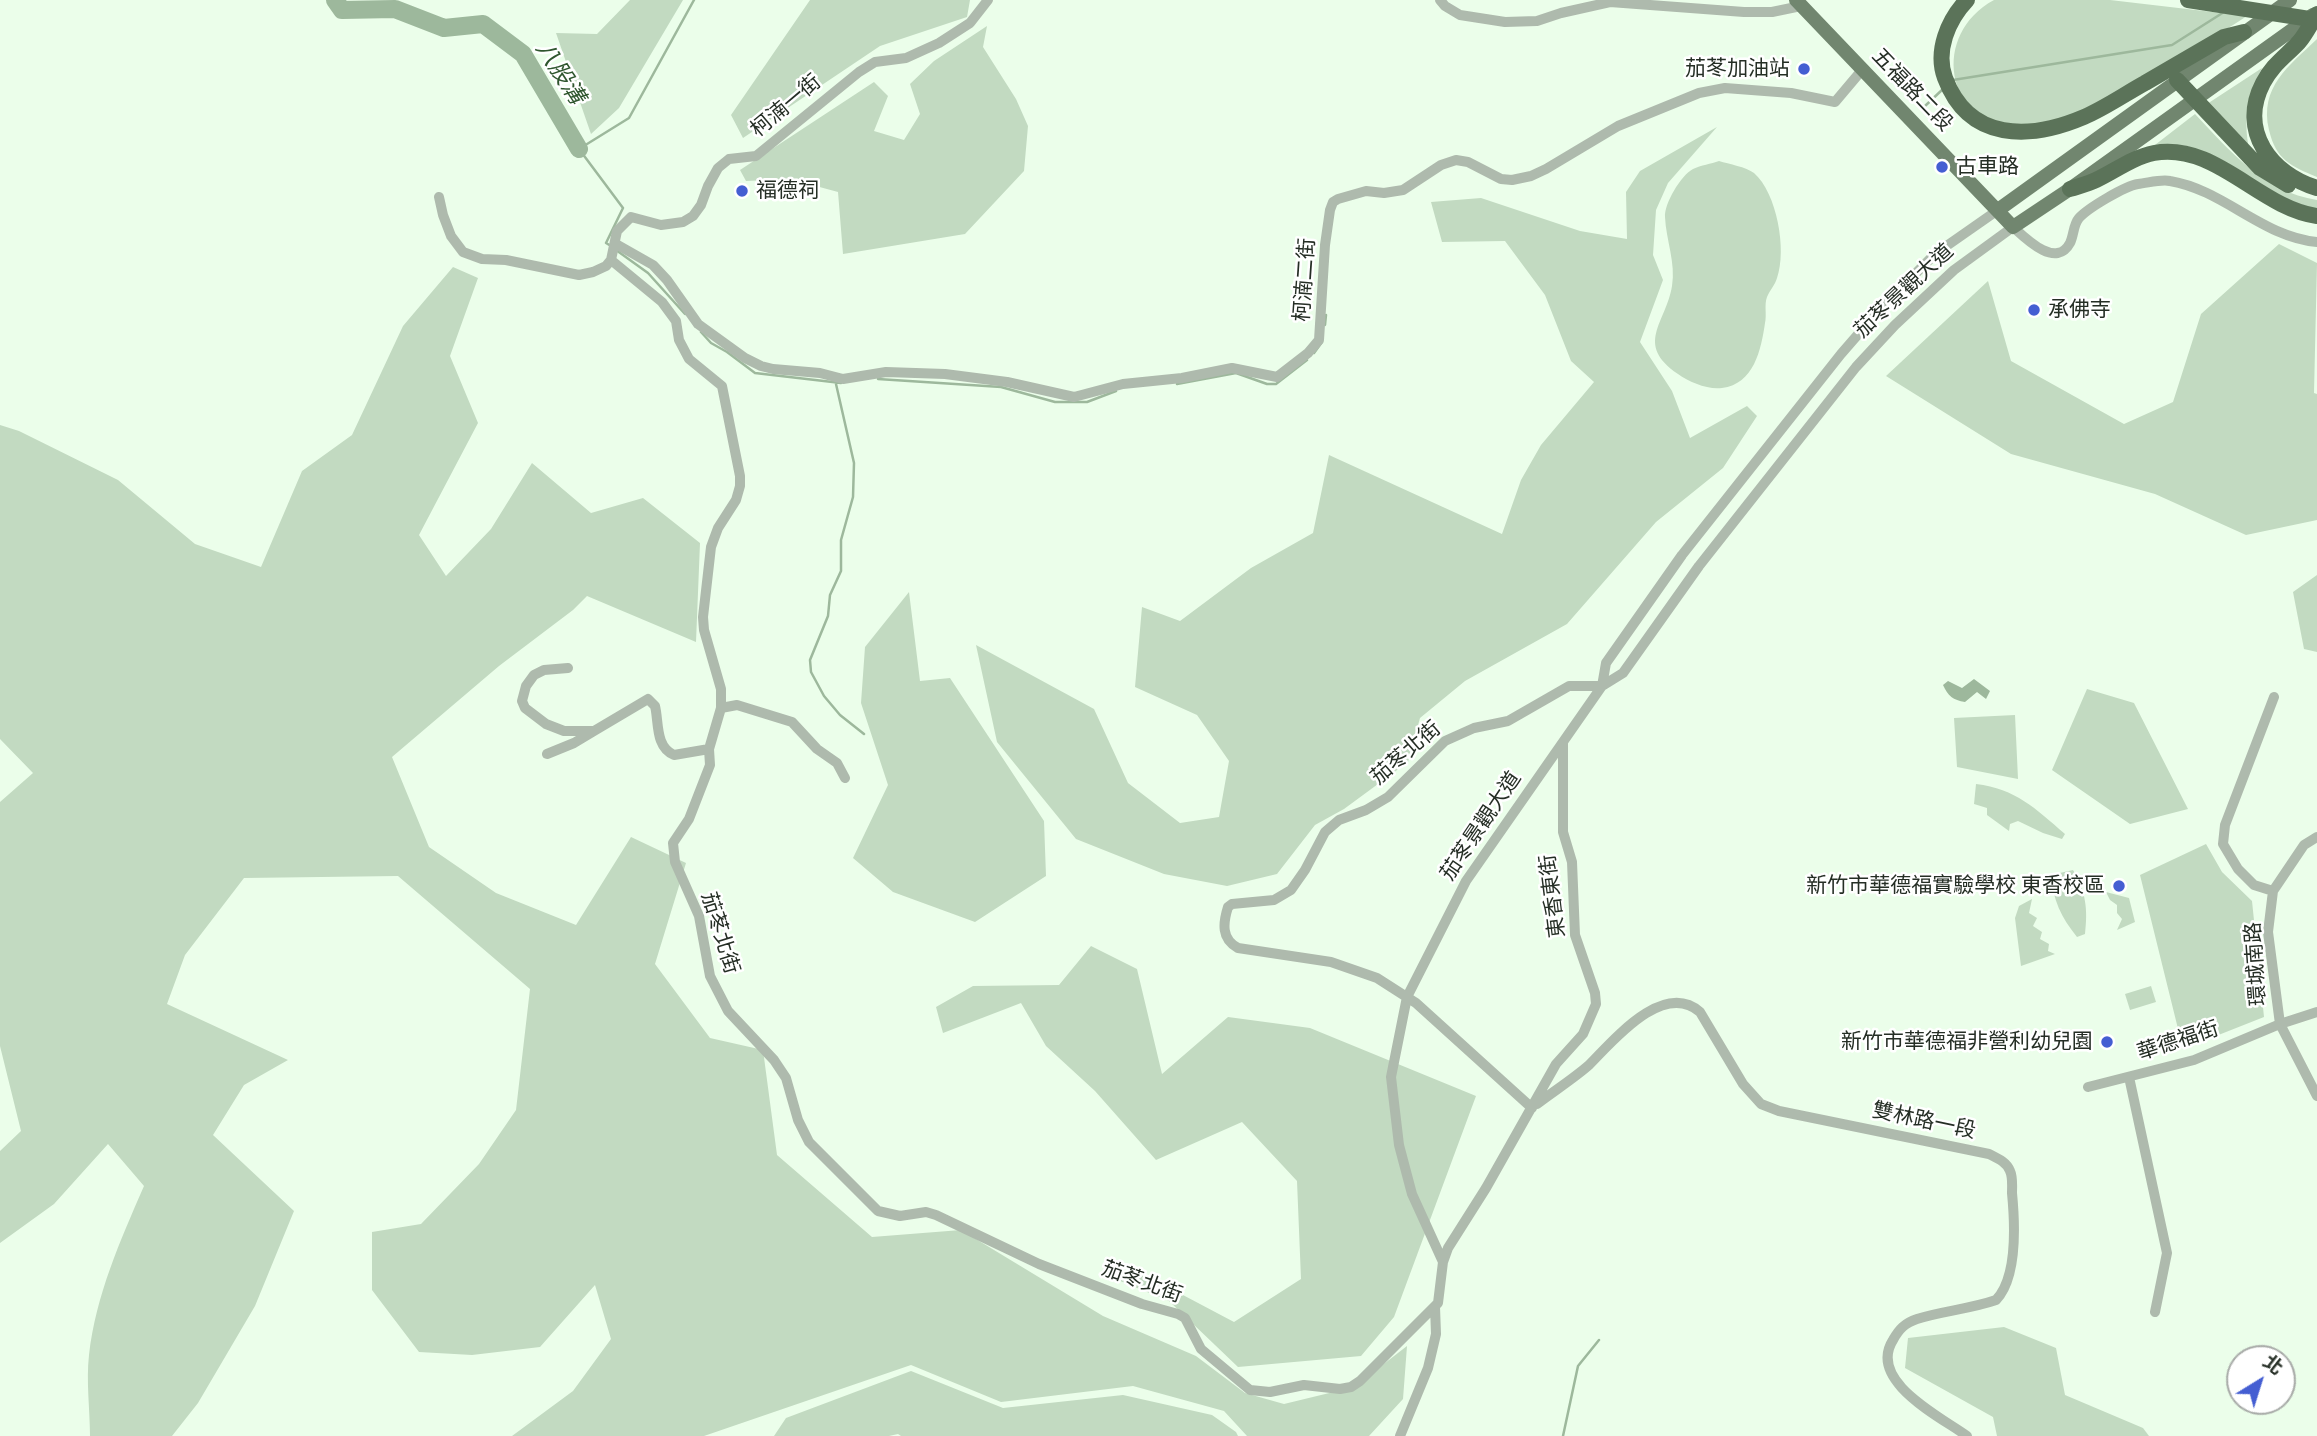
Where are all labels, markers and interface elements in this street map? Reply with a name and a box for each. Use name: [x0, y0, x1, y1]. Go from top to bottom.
water label: 八股溝: [530, 37, 590, 109]
street label: 五福路二段: [1866, 43, 1958, 137]
place label: 茄苳加油站: [1685, 56, 1790, 82]
marker: 茄苳加油站: [1796, 61, 1812, 77]
street label: 柯湳一街: [746, 69, 826, 143]
place label: 古車路: [1956, 154, 2019, 180]
marker: 古車路: [1934, 159, 1950, 175]
place label: 福德祠: [756, 178, 819, 204]
marker: 福德祠: [734, 183, 750, 199]
street label: 柯湳二街: [1290, 237, 1320, 323]
street label: 茄苳景觀大道: [1849, 239, 1959, 343]
place label: 承佛寺: [2048, 297, 2111, 323]
marker: 承佛寺: [2026, 302, 2042, 318]
street label: 茄苳北街: [1366, 716, 1446, 790]
street label: 茄苳景觀大道: [1435, 767, 1527, 885]
street label: 東香東街: [1535, 853, 1571, 939]
place label: 新竹市華德福實驗學校 東香校區: [1806, 873, 2105, 899]
marker: 新竹市華德福實驗學校 東香校區: [2111, 878, 2127, 894]
street label: 茄苳北街: [696, 889, 744, 977]
street label: 環城南路: [2241, 921, 2271, 1007]
street label: 華德福街: [2134, 1016, 2222, 1066]
place label: 新竹市華德福非營利幼兒園: [1841, 1029, 2093, 1055]
marker: 新竹市華德福非營利幼兒園: [2099, 1034, 2115, 1050]
street label: 雙林路一段: [1870, 1098, 1978, 1144]
street label: 茄苳北街: [1098, 1256, 1186, 1308]
north arrow: [2226, 1345, 2296, 1415]
text: 北: [2258, 1350, 2288, 1380]

